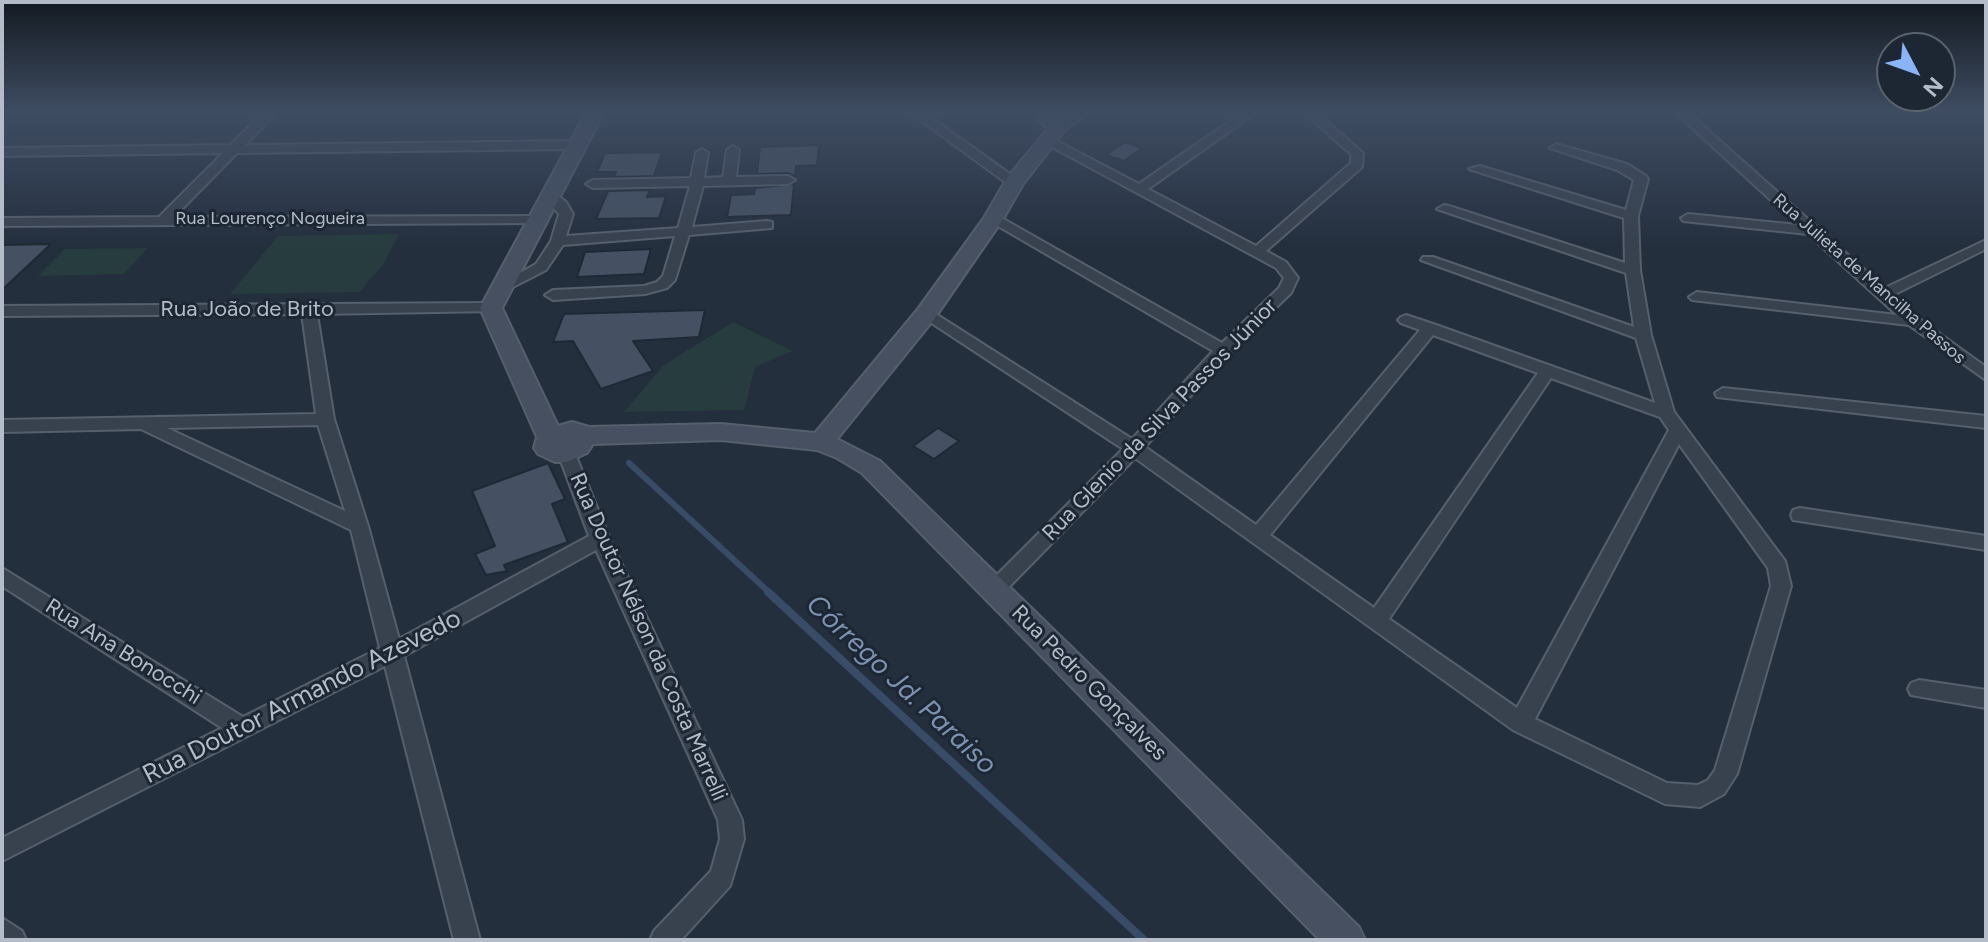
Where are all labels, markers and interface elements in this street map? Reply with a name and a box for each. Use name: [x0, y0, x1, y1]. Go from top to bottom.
north arrow: [1876, 32, 1956, 112]
text: N: [1917, 71, 1949, 102]
street label: Rua Julieta de Mancilha Passos: [1768, 189, 1970, 369]
street label: Rua Lourenço Nogueira: [175, 208, 365, 230]
street label: Rua Glenio da Silva Passos Júnior: [1037, 293, 1283, 547]
street label: Rua João de Brito: [160, 297, 334, 323]
street label: Rua Doutor Nélson da Costa Marrelli: [563, 469, 733, 805]
water label: Córrego Jd. Paraiso: [799, 588, 1003, 782]
street label: Rua Ana Bonocchi: [40, 593, 206, 711]
street label: Rua Pedro Gonçalves: [1006, 600, 1172, 766]
street label: Rua Doutor Armando Azevedo: [138, 603, 466, 791]

